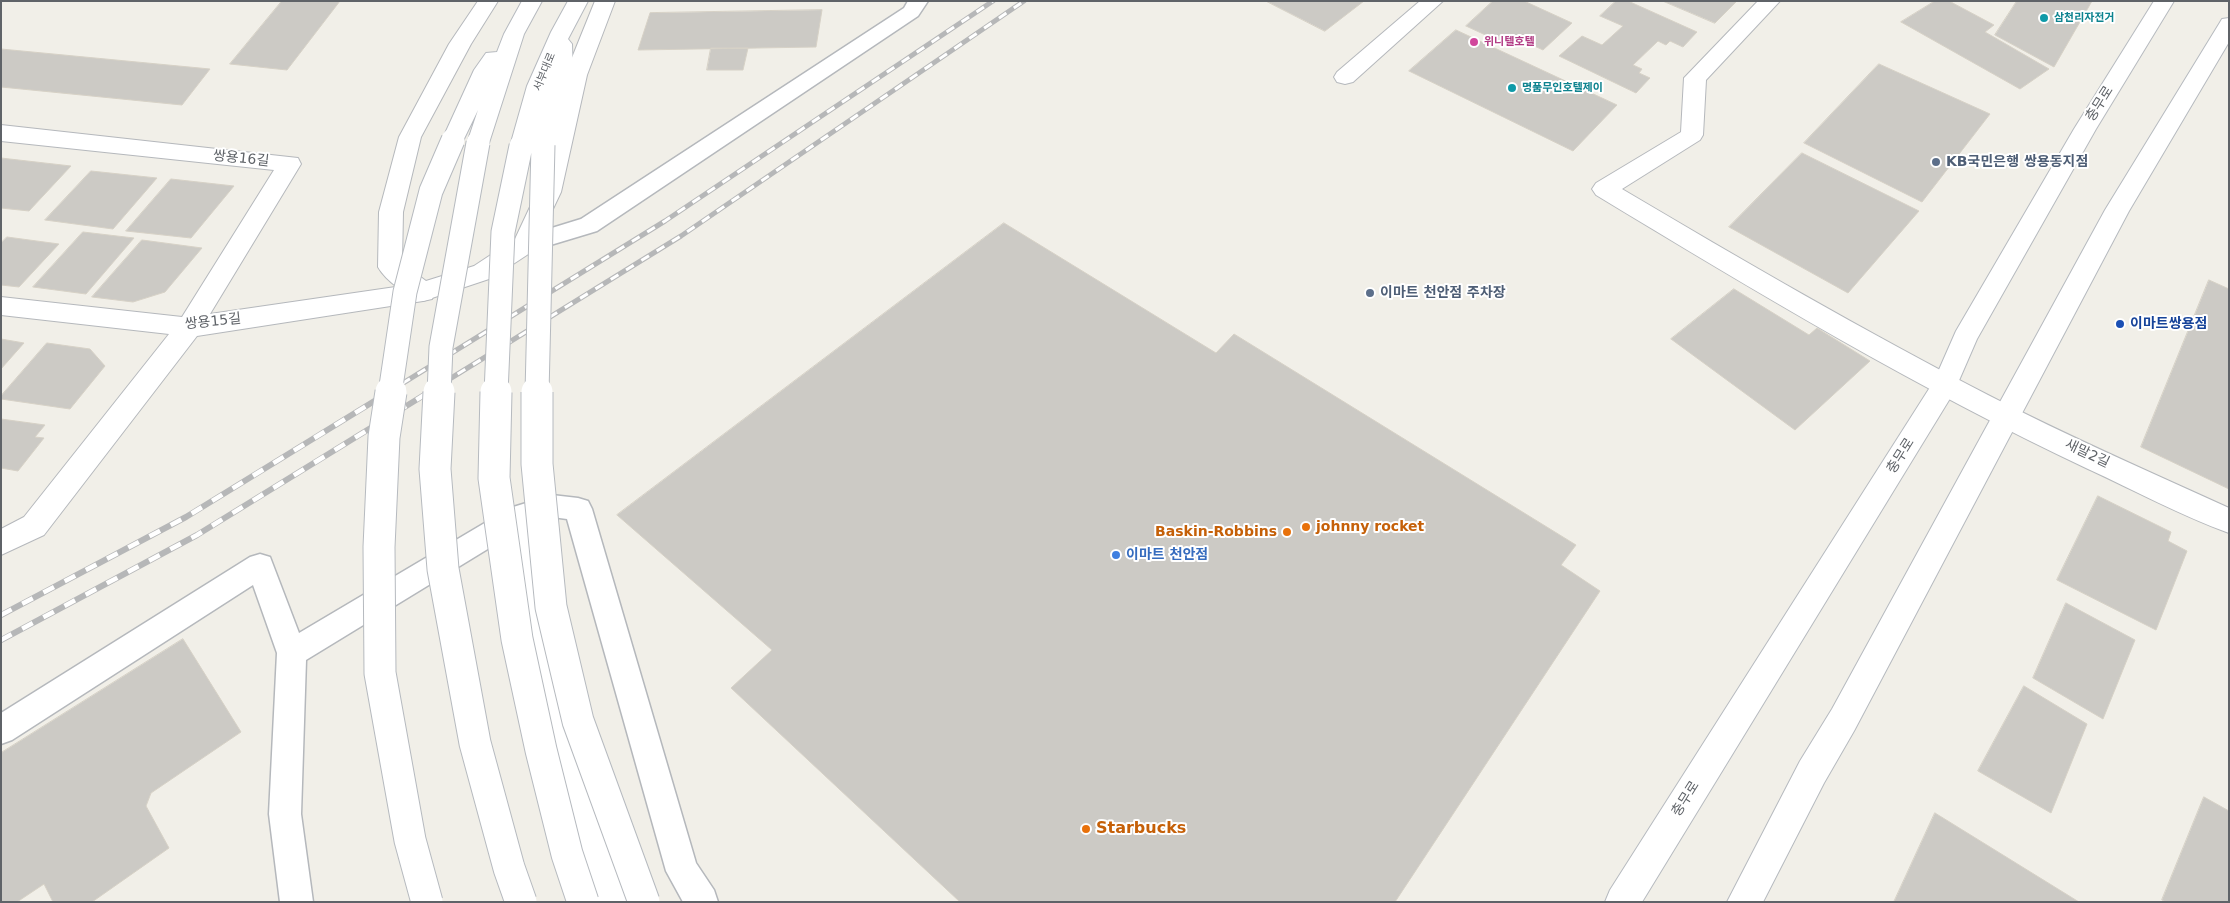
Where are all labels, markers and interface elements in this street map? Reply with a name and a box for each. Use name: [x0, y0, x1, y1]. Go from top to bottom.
place label: 삼천리자전거: [2054, 11, 2115, 25]
marker: 삼천리자전거: [2038, 12, 2050, 24]
place label: 위니텔호텔: [1484, 35, 1535, 49]
marker: 위니텔호텔: [1468, 36, 1480, 48]
street label: 서부대로: [531, 51, 559, 93]
place label: 명품무인호텔제이: [1522, 81, 1603, 95]
marker: 명품무인호텔제이: [1506, 82, 1518, 94]
street label: 충무로: [2083, 83, 2117, 125]
street label: 쌍용16길: [212, 148, 270, 170]
place label: KB국민은행 쌍용동지점: [1946, 154, 2088, 170]
marker: KB국민은행 쌍용동지점: [1930, 156, 1942, 168]
place label: 이마트 천안점 주차장: [1380, 285, 1506, 301]
marker: 이마트 천안점 주차장: [1364, 287, 1376, 299]
street label: 쌍용15길: [184, 311, 242, 333]
place label: 이마트쌍용점: [2130, 316, 2207, 332]
marker: 이마트쌍용점: [2114, 318, 2126, 330]
street label: 충무로: [1884, 435, 1918, 477]
street label: 새말2길: [2062, 436, 2112, 472]
place label: johnny rocket: [1316, 519, 1424, 535]
marker: johnny rocket: [1300, 521, 1312, 533]
place label: Baskin-Robbins: [1155, 524, 1277, 540]
marker: Baskin-Robbins: [1281, 526, 1293, 538]
place label: 이마트 천안점: [1126, 547, 1208, 563]
marker: 이마트 천안점: [1110, 549, 1122, 561]
street label: 충무로: [1669, 778, 1703, 820]
place label: Starbucks: [1096, 819, 1186, 839]
marker: Starbucks: [1080, 823, 1092, 835]

